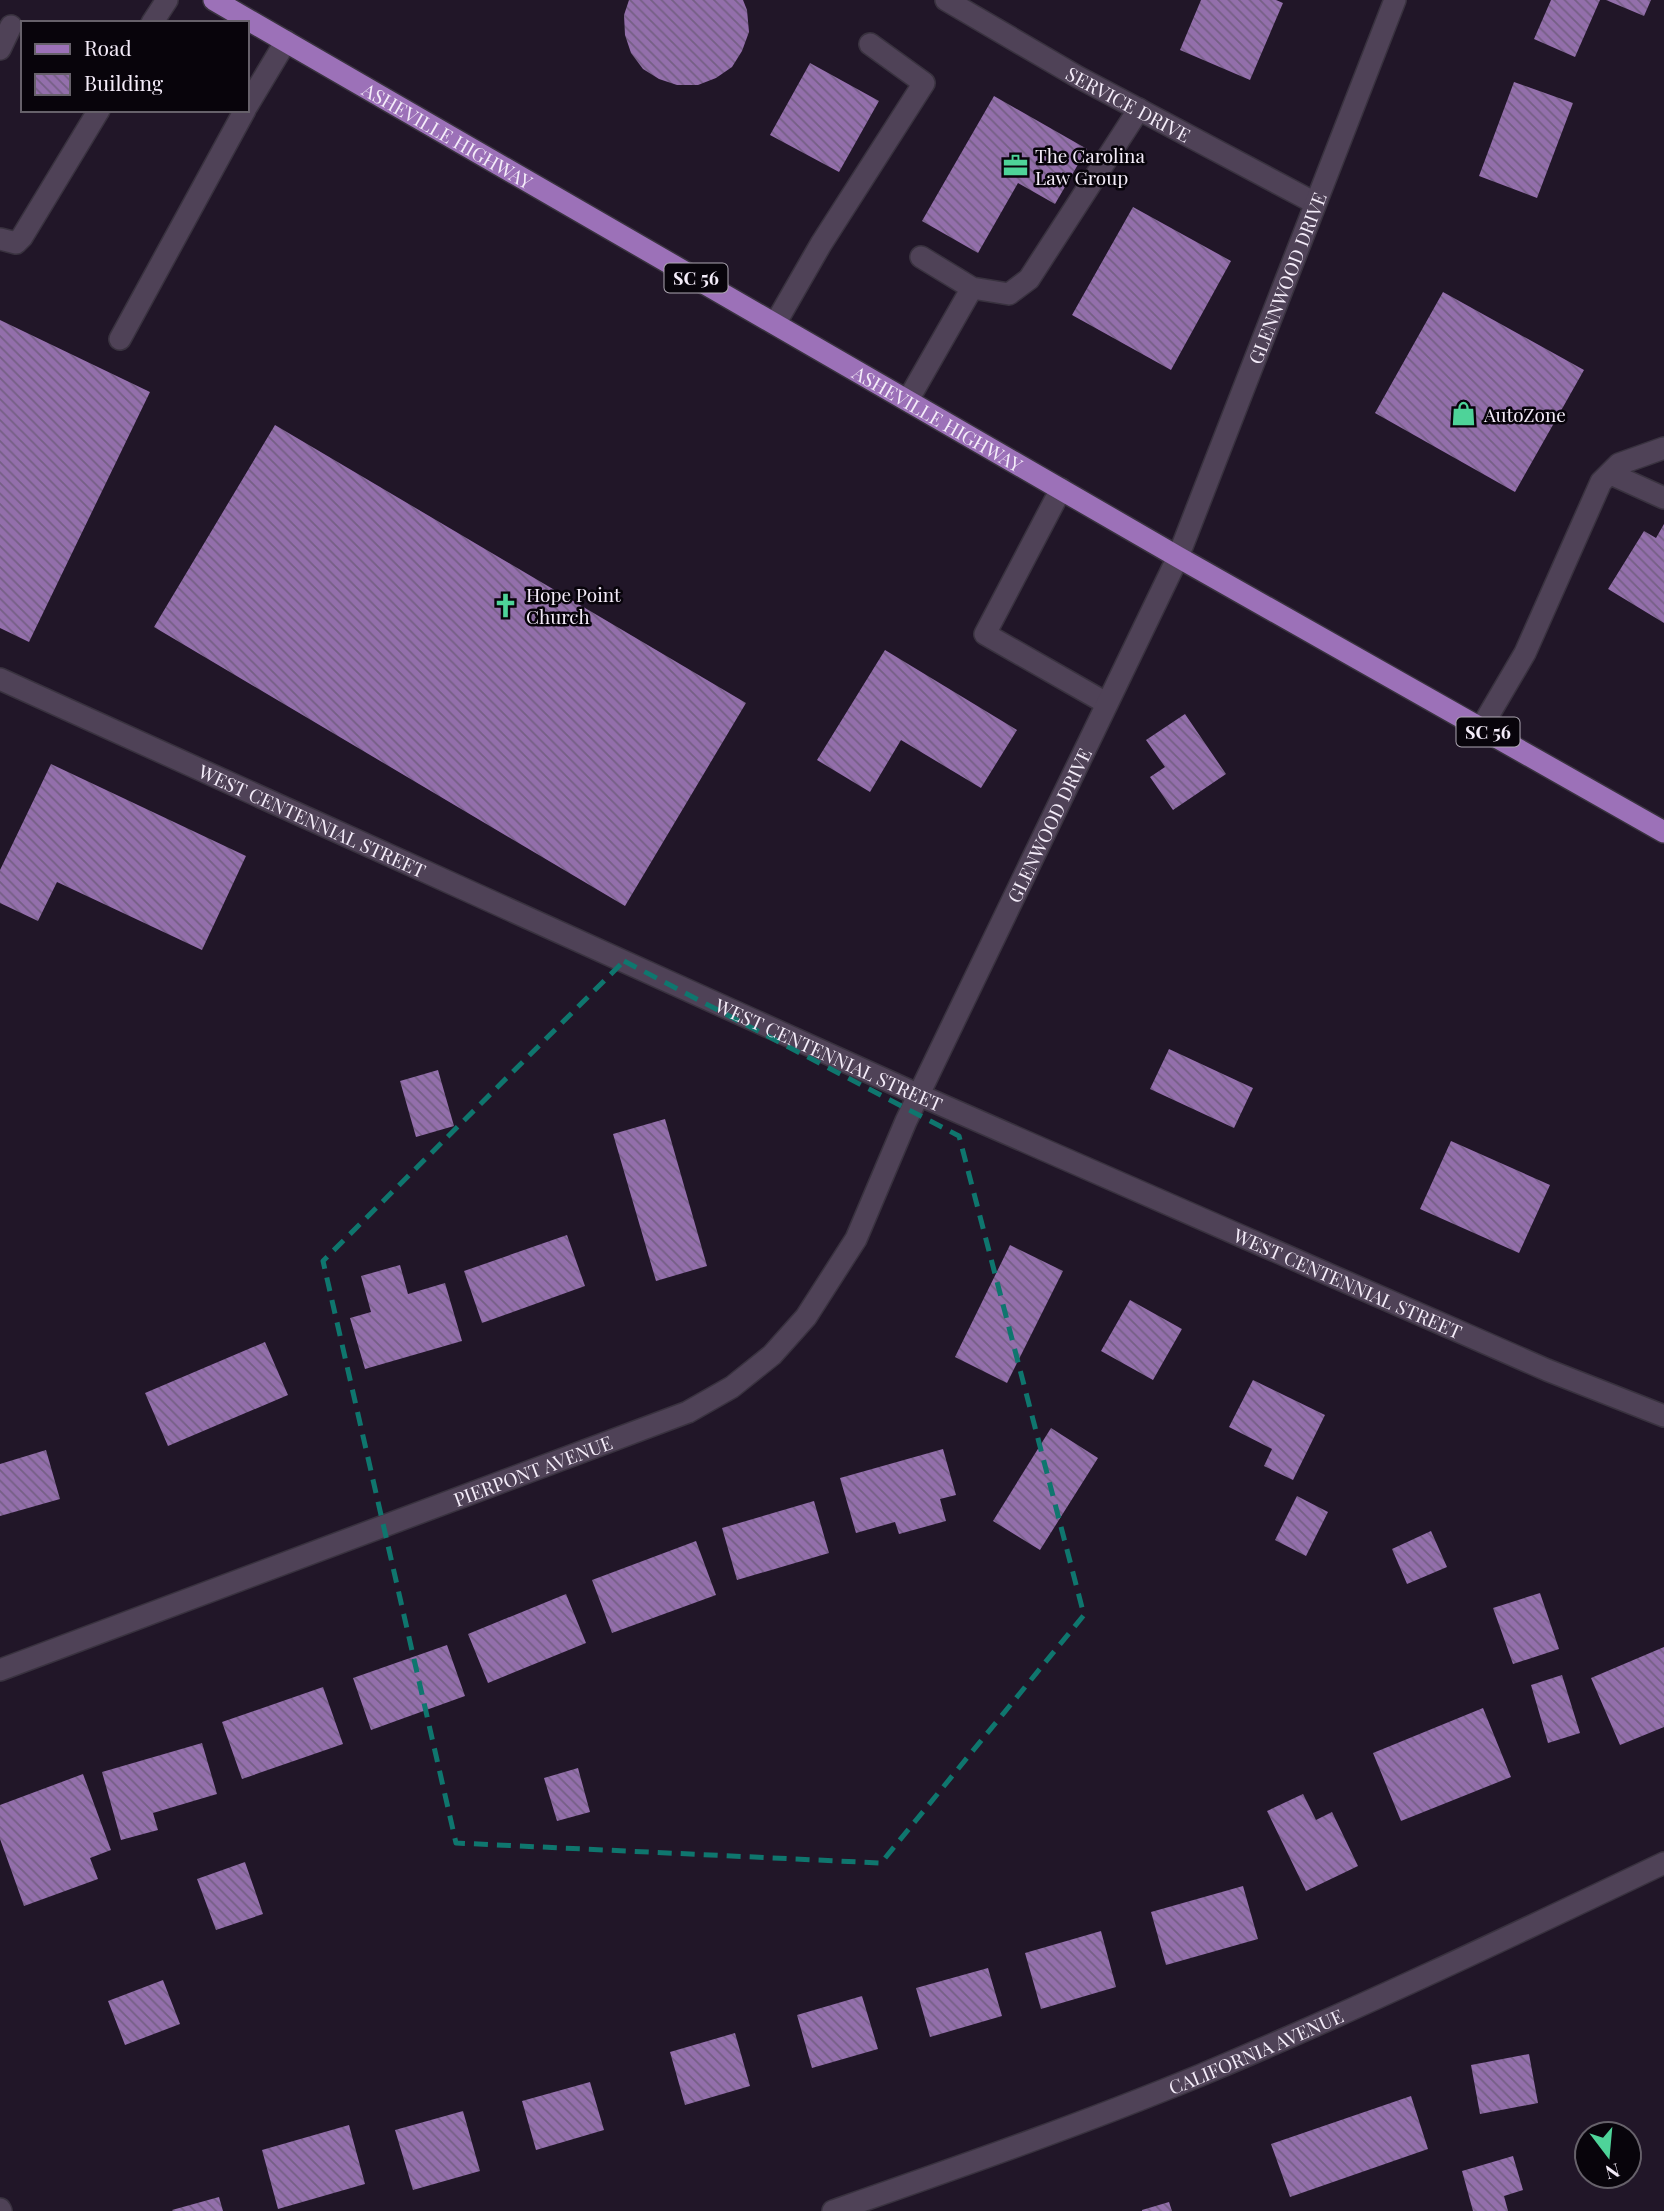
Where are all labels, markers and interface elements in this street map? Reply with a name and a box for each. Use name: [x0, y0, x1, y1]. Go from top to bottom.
legend: [21, 21, 248, 112]
text: Road: [84, 33, 132, 61]
street label: SERVICE DRIVE: [1062, 60, 1195, 148]
text: Building: [84, 68, 163, 96]
street label: ASHEVILLE HIGHWAY: [357, 75, 538, 195]
place label: The Carolina Law Group: [1035, 142, 1145, 190]
office icon: The Carolina Law Group: [1001, 152, 1029, 180]
street label: GLENNWOOD DRIVE: [1241, 188, 1332, 368]
road number: SC 56: [664, 264, 728, 292]
street label: ASHEVILLE HIGHWAY: [847, 358, 1028, 478]
shop icon: AutoZone: [1450, 400, 1478, 428]
place label: AutoZone: [1483, 401, 1566, 427]
place label: Hope Point Church: [526, 581, 621, 629]
church icon: Hope Point Church: [492, 591, 520, 619]
road number: SC 56: [1456, 718, 1520, 746]
street label: GLENWOOD DRIVE: [1000, 743, 1097, 907]
street label: WEST CENTENNIAL STREET: [194, 757, 430, 883]
street label: WEST CENTENNIAL STREET: [710, 991, 947, 1117]
street label: WEST CENTENNIAL STREET: [1229, 1221, 1466, 1344]
street label: PIERPONT AVENUE: [450, 1429, 616, 1512]
street label: CALIFORNIA AVENUE: [1164, 2002, 1347, 2100]
north arrow: [1573, 2120, 1643, 2190]
text: N: [1603, 2158, 1623, 2187]

